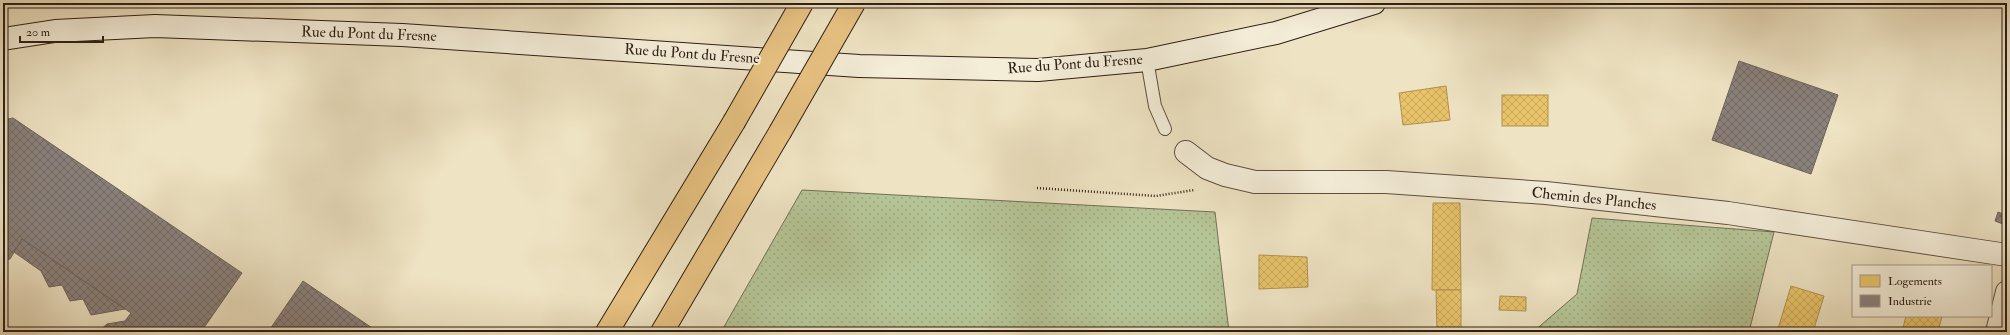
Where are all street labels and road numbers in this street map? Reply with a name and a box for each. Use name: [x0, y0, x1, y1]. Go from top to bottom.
street label: Rue du Pont du Fresne: [301, 22, 437, 46]
street label: Rue du Pont du Fresne: [624, 40, 760, 68]
street label: Rue du Pont du Fresne: [1007, 50, 1143, 78]
street label: Chemin des Planches: [1531, 183, 1657, 215]

